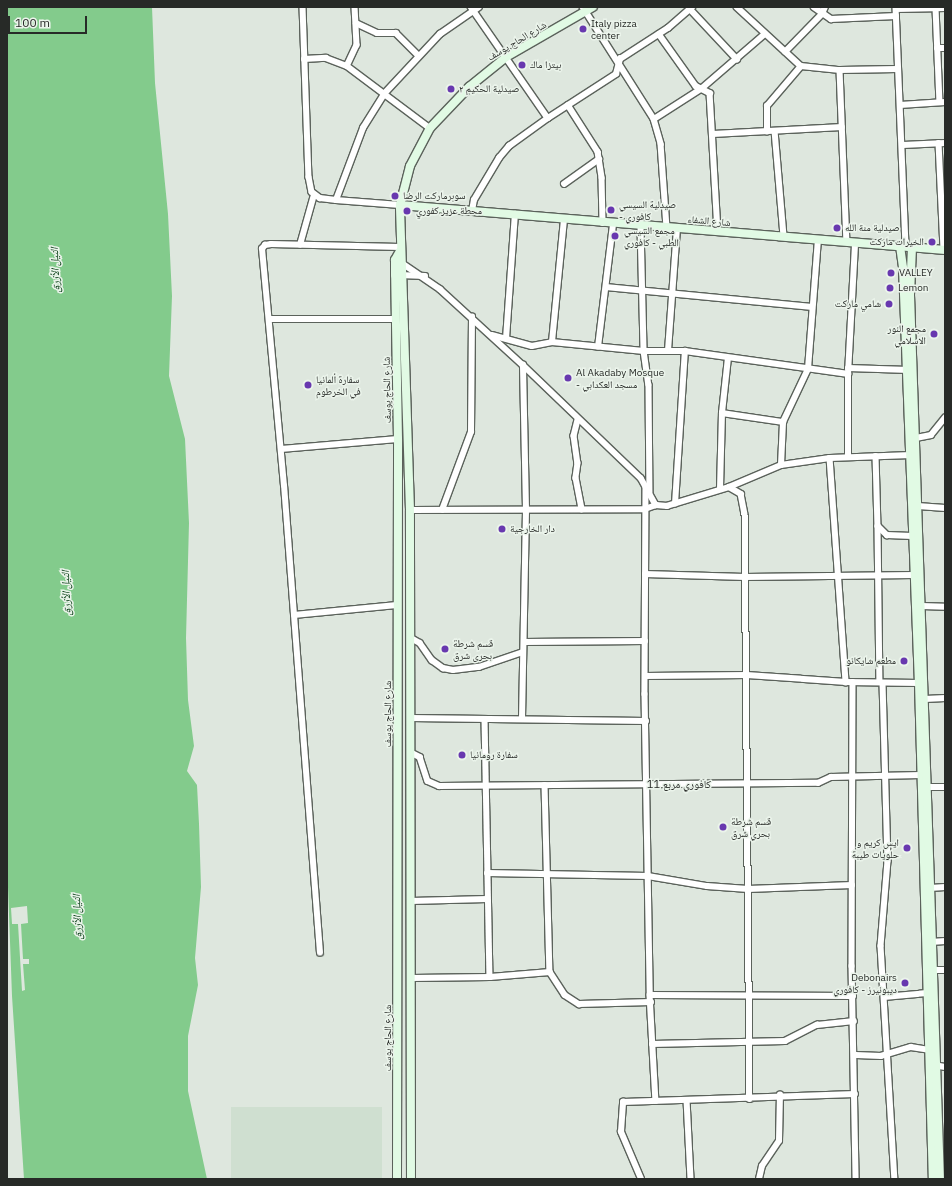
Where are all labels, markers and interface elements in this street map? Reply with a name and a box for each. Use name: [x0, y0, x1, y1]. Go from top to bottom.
scale bar: [10, 8, 89, 34]
text: 100 m: [15, 15, 50, 30]
place label: Italy pizza center: [591, 17, 637, 40]
street label: شارع الحاج يوسف: [485, 19, 549, 63]
marker: Italy pizza center: [578, 24, 588, 34]
place label: بيتزا ماك: [530, 59, 561, 71]
marker: بيتزا ماك: [517, 60, 527, 70]
place label: صيدلية الحكيم ٢: [459, 83, 519, 95]
marker: صيدلية الحكيم ٢: [446, 84, 456, 94]
place label: سوبرماركت الرضا: [403, 190, 466, 202]
marker: سوبرماركت الرضا: [390, 191, 400, 201]
place label: صيدلية السيسي - كافوري: [619, 198, 676, 222]
marker: محطة عزيز كفوري: [401, 205, 413, 217]
place label: محطة عزيز كفوري: [416, 205, 482, 217]
marker: صيدلية السيسي - كافوري: [606, 205, 616, 215]
street label: شارع الشفاء: [687, 213, 731, 229]
place label: صيدلية منة الله: [845, 222, 900, 234]
marker: صيدلية منة الله: [832, 223, 842, 233]
place label: مجمع السيسي الطبي - كافوري: [624, 224, 679, 248]
marker: مجمع السيسي الطبي - كافوري: [609, 230, 621, 242]
place label: الخيرات ماركت: [869, 236, 924, 248]
marker: الخيرات ماركت: [927, 237, 937, 247]
water label: النيل الأزرق: [48, 247, 62, 293]
place label: VALLEY: [899, 267, 933, 279]
marker: VALLEY: [886, 268, 896, 278]
place label: Lemon: [898, 282, 928, 294]
marker: Lemon: [885, 283, 895, 293]
place label: شامي ماركت: [835, 298, 881, 310]
marker: شامي ماركت: [884, 299, 894, 309]
place label: مجمع النور الاسلامي: [888, 322, 926, 346]
marker: مجمع النور الاسلامي: [929, 329, 939, 339]
street label: شارع الحاج يوسف: [380, 357, 394, 423]
place label: Al Akadaby Mosque - مسجد العكدابي: [576, 366, 664, 390]
place label: سفارة ألمانيا في الخرطوم: [316, 373, 361, 396]
marker: Al Akadaby Mosque - مسجد العكدابي: [563, 373, 573, 383]
marker: سفارة ألمانيا في الخرطوم: [303, 380, 313, 390]
place label: دار الخارجية: [510, 523, 555, 535]
marker: دار الخارجية: [497, 524, 507, 534]
water label: النيل الأزرق: [59, 570, 73, 616]
place label: قسم شرطة بحرى شرق: [453, 637, 493, 660]
marker: قسم شرطة بحرى شرق: [440, 644, 450, 654]
place label: مطعم شايكانو: [846, 655, 896, 667]
marker: مطعم شايكانو: [899, 656, 909, 666]
street label: شارع الحاج يوسف: [382, 681, 394, 747]
place label: سفارة رومانيا: [470, 749, 518, 761]
marker: سفارة رومانيا: [457, 750, 467, 760]
district label: كافوري مربع 11: [647, 777, 711, 791]
place label: قسم شرطة بحري شرق: [731, 815, 771, 838]
marker: قسم شرطة بحري شرق: [718, 822, 728, 832]
place label: ايس كريم و حلويات طيبة: [852, 836, 899, 860]
marker: ايس كريم و حلويات طيبة: [902, 843, 912, 853]
water label: النيل الأزرق: [70, 894, 84, 940]
place label: Debonairs ديبونيرز - كافوري: [833, 971, 897, 994]
marker: Debonairs ديبونيرز - كافوري: [900, 978, 910, 988]
street label: شارع الحاج يوسف: [382, 1005, 394, 1071]

